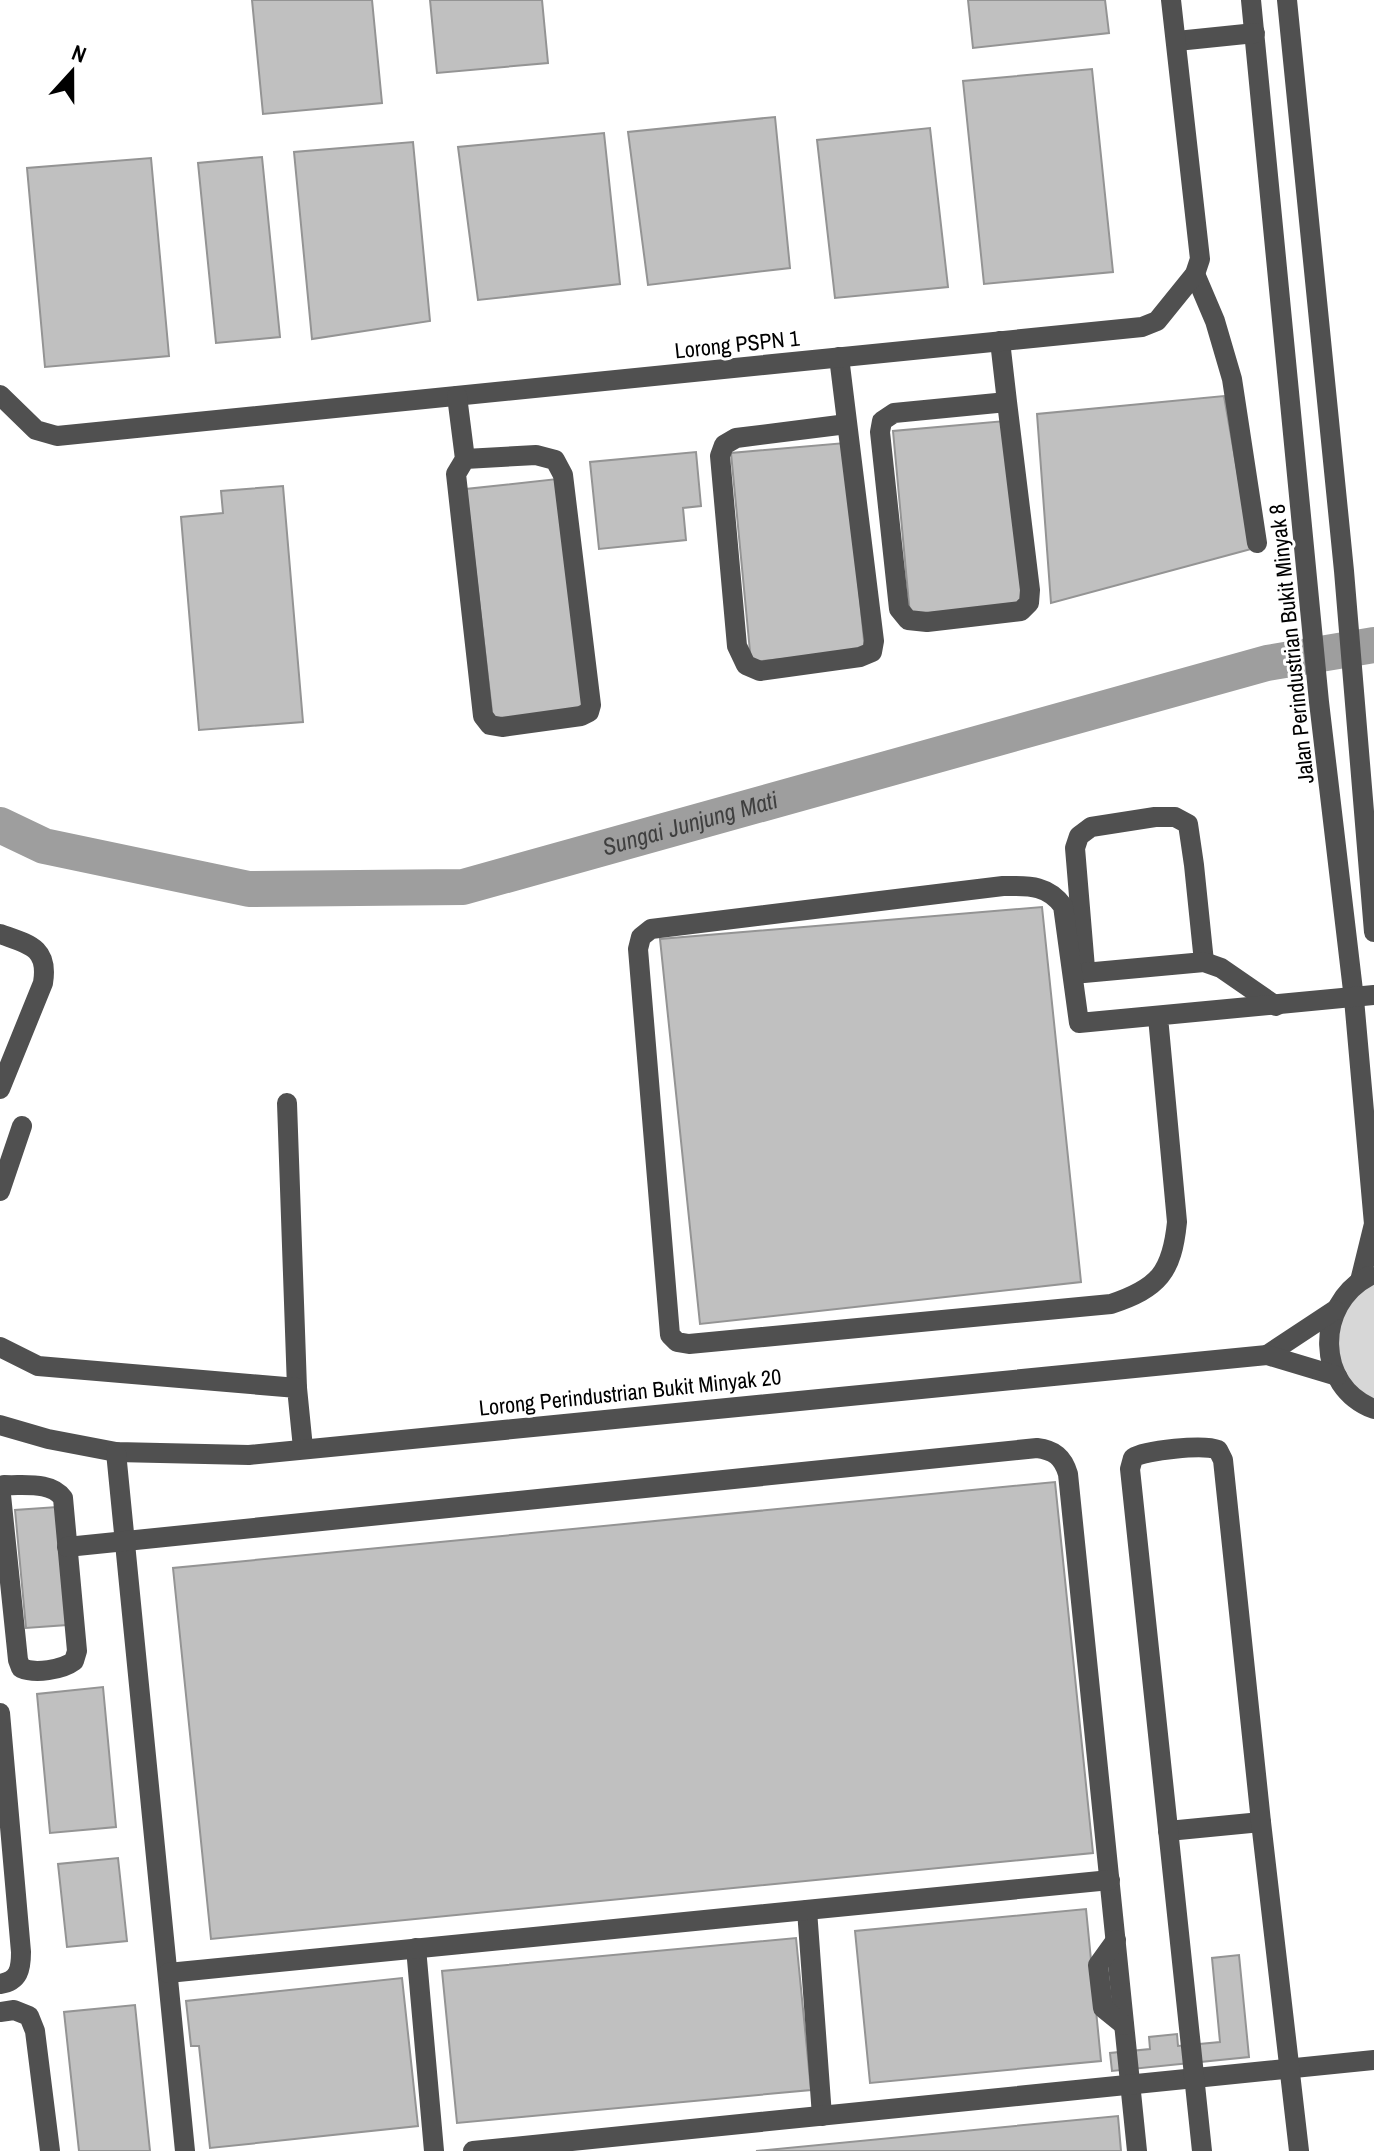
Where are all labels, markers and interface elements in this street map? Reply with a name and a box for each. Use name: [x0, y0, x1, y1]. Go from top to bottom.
north arrow: [32, 32, 112, 112]
text: N: [68, 37, 91, 70]
street label: Lorong PSPN 1: [673, 323, 801, 365]
street label: Jalan Perindustrian Bukit Minyak 8: [1261, 503, 1321, 785]
water label: Sungai Junjung Mati: [599, 783, 782, 862]
street label: Lorong Perindustrian Bukit Minyak 20: [477, 1361, 783, 1423]

